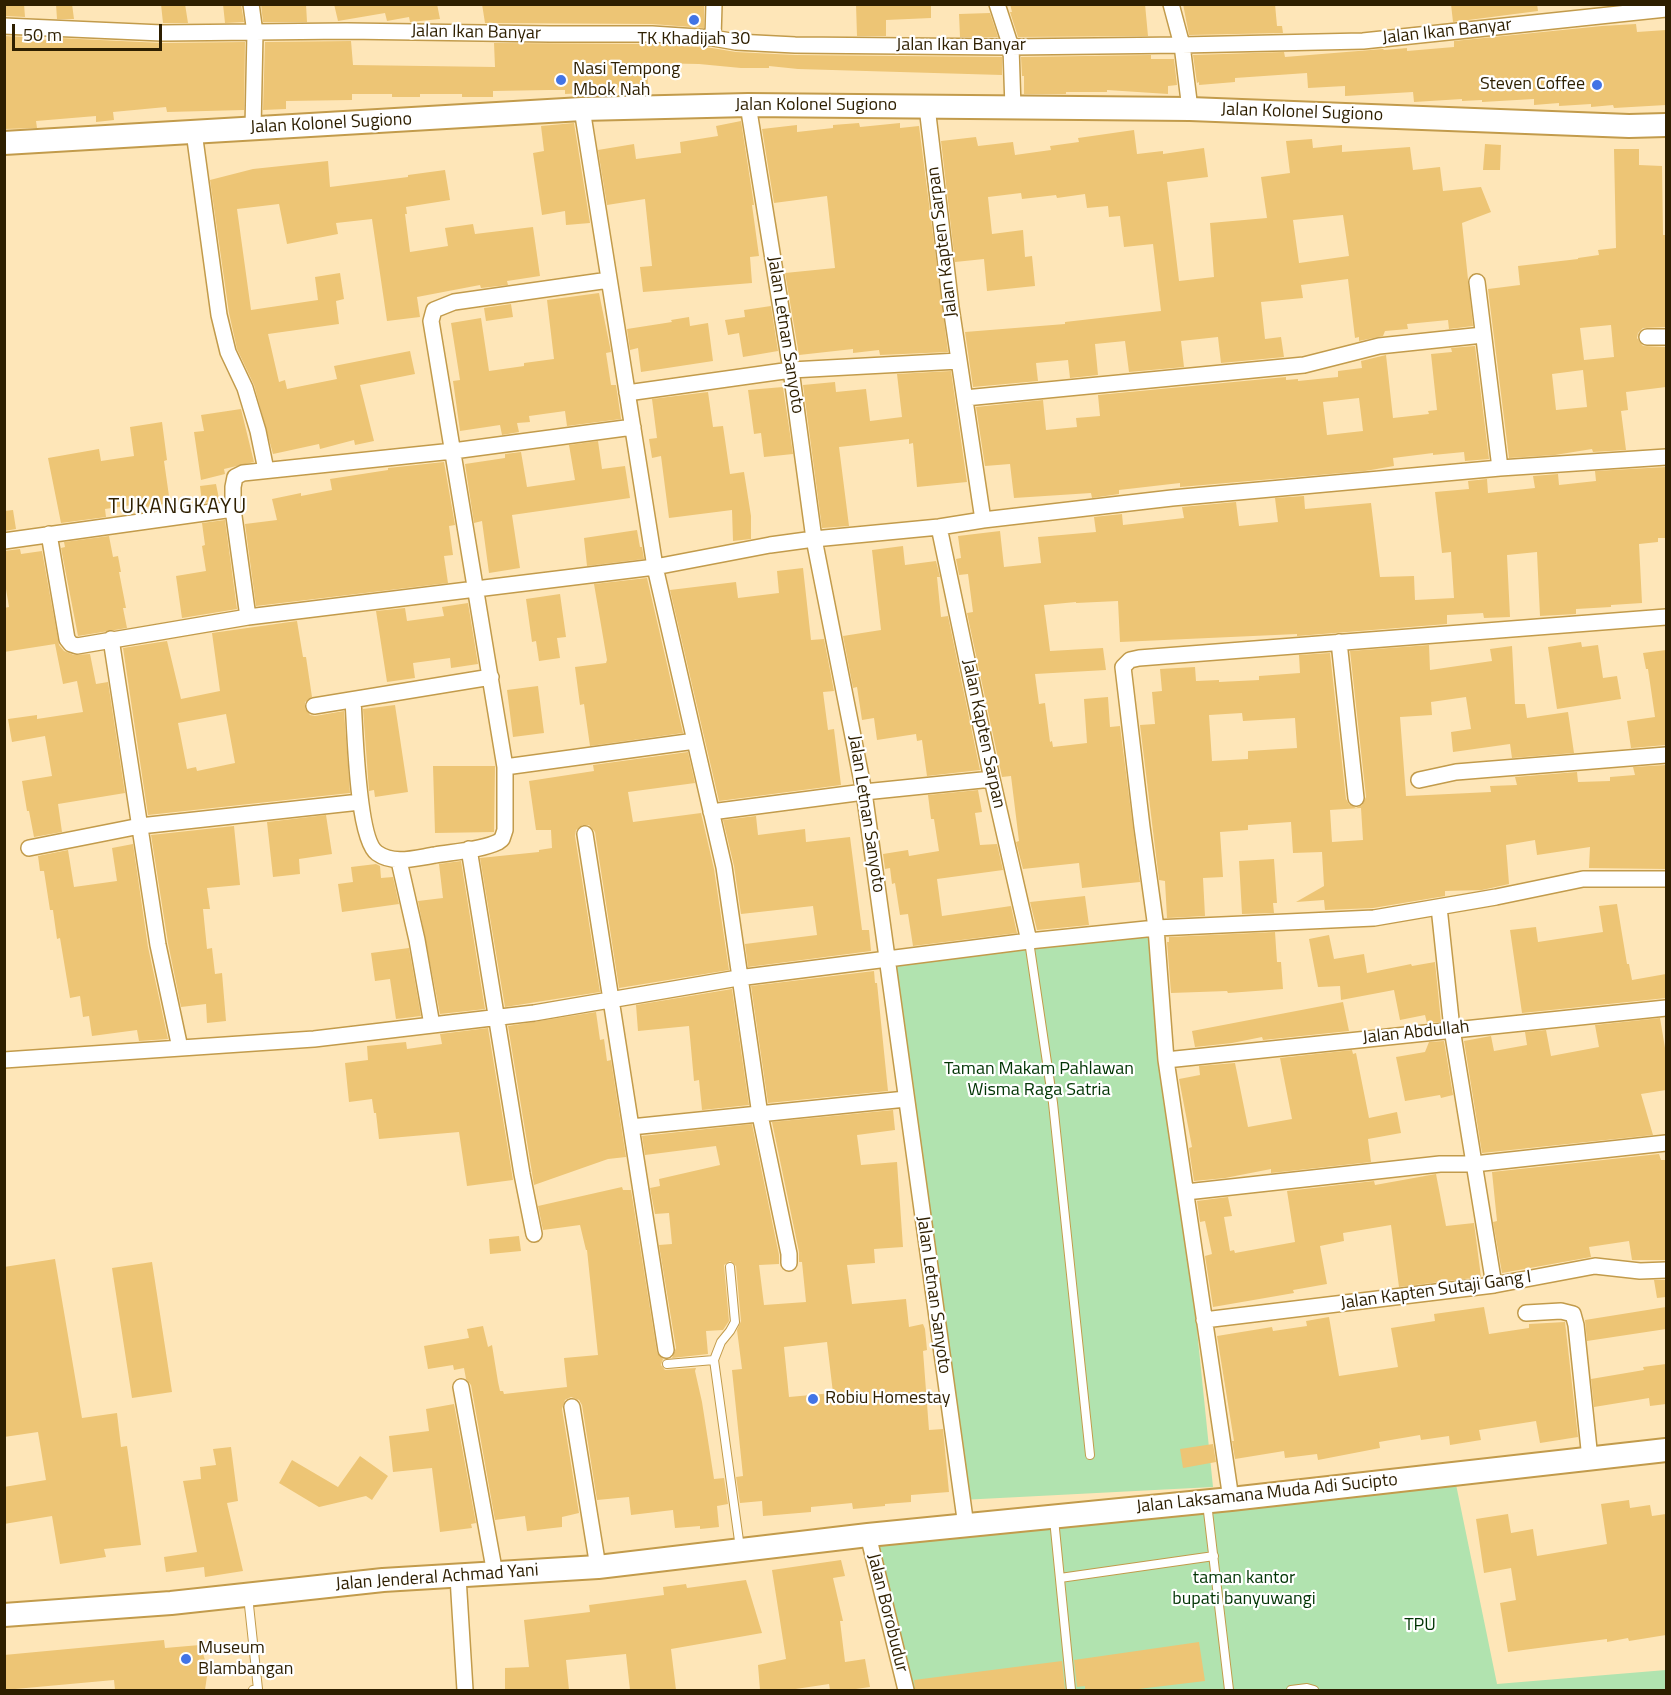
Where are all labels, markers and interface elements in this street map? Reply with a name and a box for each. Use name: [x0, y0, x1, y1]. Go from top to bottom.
scale bar: [15, 12, 165, 50]
marker: TK Khadijah 30: [687, 13, 701, 27]
street label: Jalan Ikan Banyar: [1381, 14, 1513, 50]
text: 50 m: [23, 21, 62, 48]
street label: Jalan Ikan Banyar: [411, 21, 541, 45]
place label: TK Khadijah 30: [638, 29, 750, 51]
street label: Jalan Ikan Banyar: [896, 35, 1026, 57]
place label: Nasi Tempong Mbok Nah: [573, 59, 680, 101]
marker: Nasi Tempong Mbok Nah: [554, 73, 568, 87]
place label: Steven Coffee: [1480, 74, 1585, 96]
marker: Steven Coffee: [1590, 78, 1604, 92]
street label: Jalan Kolonel Sugiono: [735, 95, 897, 117]
street label: Jalan Kolonel Sugiono: [1221, 99, 1383, 127]
street label: Jalan Kolonel Sugiono: [249, 109, 413, 139]
street label: Jalan Kapten Sarpan: [923, 165, 963, 319]
street label: Jalan Letnan Sanyoto: [762, 255, 808, 415]
district label: TUKANGKAYU: [108, 495, 248, 521]
street label: Jalan Kapten Sarpan: [957, 657, 1009, 811]
street label: Jalan Letnan Sanyoto: [843, 734, 889, 894]
street label: Jalan Abdullah: [1362, 1017, 1470, 1049]
park label: Taman Makam Pahlawan Wisma Raga Satria: [944, 1059, 1134, 1102]
street label: Jalan Letnan Sanyoto: [911, 1215, 955, 1375]
street label: Jalan Kapten Sutaji Gang I: [1339, 1267, 1533, 1315]
place label: Robiu Homestay: [825, 1388, 950, 1410]
marker: Robiu Homestay: [806, 1392, 820, 1406]
street label: Jalan Laksamana Muda Adi Sucipto: [1135, 1470, 1399, 1518]
street label: Jalan Borobudur: [862, 1551, 912, 1675]
street label: Jalan Jenderal Achmad Yani: [335, 1560, 539, 1596]
park label: taman kantor bupati banyuwangi: [1172, 1568, 1316, 1610]
park label: TPU: [1404, 1615, 1436, 1637]
place label: Museum Blambangan: [198, 1638, 293, 1680]
marker: Museum Blambangan: [179, 1652, 193, 1666]

